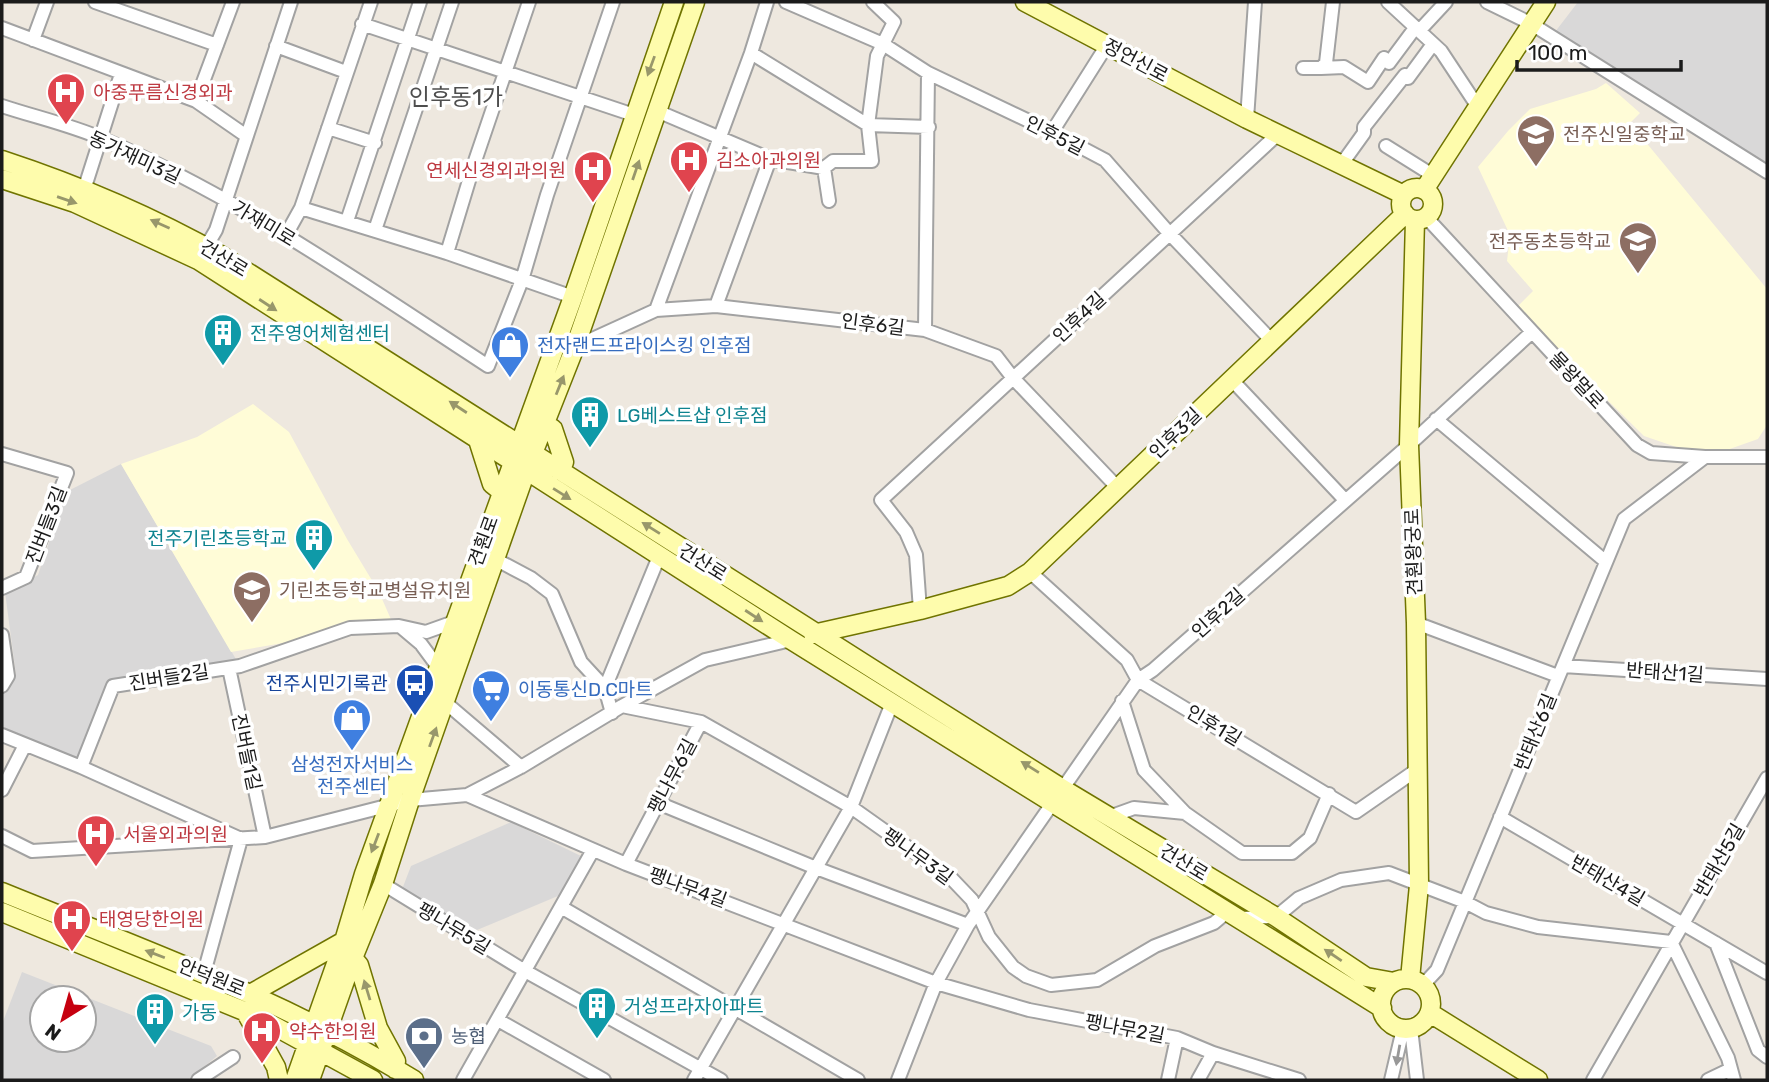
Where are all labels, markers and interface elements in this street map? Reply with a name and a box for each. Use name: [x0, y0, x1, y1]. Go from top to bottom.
scale bar: [1517, 28, 1682, 72]
street label: 정언신로: [1099, 34, 1172, 87]
text: 100 m: [1528, 40, 1587, 65]
one-way arrow: [645, 56, 656, 77]
hospital icon: 아중푸름신경외과: [45, 71, 87, 126]
place label: 아중푸름신경외과: [93, 81, 233, 104]
district label: 인후동1가: [409, 83, 503, 111]
street label: 인후5길: [1021, 111, 1088, 160]
school or university icon: 전주신일중학교: [1515, 113, 1557, 168]
place label: 전주신일중학교: [1563, 123, 1685, 146]
street label: 동가재미3길: [85, 126, 184, 189]
hospital icon: 김소아과의원: [668, 139, 710, 194]
hospital icon: 연세신경외과의원: [572, 149, 614, 204]
place label: 김소아과의원: [716, 149, 821, 172]
place label: 연세신경외과의원: [426, 159, 566, 182]
one-way arrow: [631, 160, 642, 181]
one-way arrow: [56, 195, 77, 206]
street label: 가재미로: [228, 196, 300, 251]
one-way arrow: [150, 218, 170, 230]
school or university icon: 전주동초등학교: [1617, 220, 1659, 275]
place label: 전주동초등학교: [1489, 230, 1611, 253]
street label: 건산로: [195, 235, 252, 282]
street label: 인후4길: [1048, 287, 1111, 348]
one-way arrow: [258, 299, 277, 312]
street label: 인후6길: [840, 309, 906, 340]
building icon: 전주영어체험센터: [202, 312, 244, 367]
place label: 전주영어체험센터: [250, 322, 390, 345]
shop icon: 전자랜드프라이스킹 인후점: [489, 324, 531, 379]
place label: 전자랜드프라이스킹 인후점: [537, 334, 751, 357]
street label: 물왕멀로: [1544, 347, 1609, 414]
one-way arrow: [554, 374, 565, 395]
building icon: LG베스트샵 인후점: [569, 394, 611, 449]
one-way arrow: [449, 400, 468, 413]
street label: 인후3길: [1144, 403, 1206, 464]
place label: LG베스트샵 인후점: [617, 404, 767, 427]
street label: 진버들3길: [21, 483, 72, 567]
one-way arrow: [553, 487, 572, 500]
street label: 견훤왕궁로: [1400, 508, 1427, 596]
street label: 견훤로: [464, 513, 503, 570]
building icon: 전주기린초등학교: [293, 517, 335, 572]
one-way arrow: [641, 522, 660, 535]
place label: 전주기린초등학교: [147, 527, 287, 550]
street label: 건산로: [674, 539, 731, 586]
school or university icon: 기린초등학교병설유치원: [231, 569, 273, 624]
place label: 기린초등학교병설유치원: [279, 579, 471, 602]
street label: 인후2길: [1187, 584, 1250, 643]
one-way arrow: [745, 609, 764, 622]
street label: 반태산1길: [1625, 658, 1705, 687]
street label: 진버들2길: [127, 660, 211, 695]
bus stop icon: 전주시민기록관: [394, 662, 436, 717]
supermarket icon: 이동통신D.C마트: [470, 668, 512, 723]
place label: 전주시민기록관: [266, 672, 388, 695]
place label: 이동통신D.C마트: [518, 678, 653, 701]
street label: 반태산6길: [1510, 690, 1561, 774]
shop icon: 삼성전자서비스 전주센터: [331, 697, 373, 752]
street label: 인후1길: [1182, 700, 1246, 751]
street label: 진버들1길: [227, 712, 266, 793]
one-way arrow: [428, 726, 439, 747]
street label: 팽나무6길: [643, 735, 702, 818]
place label: 삼성전자서비스 전주센터: [291, 753, 413, 798]
one-way arrow: [1020, 761, 1039, 774]
hospital icon: 서울외과의원: [75, 813, 117, 868]
street label: 반태산5길: [1689, 819, 1750, 901]
place label: 서울외과의원: [123, 823, 228, 846]
street label: 팽나무3길: [878, 823, 957, 890]
one-way arrow: [370, 832, 381, 853]
street label: 건산로: [1155, 839, 1212, 886]
street label: 반태산4길: [1567, 850, 1649, 911]
street label: 팽나무4길: [645, 863, 730, 912]
hospital icon: 태영당한의원: [51, 898, 93, 953]
street label: 팽나무5길: [413, 898, 494, 959]
place label: 태영당한의원: [99, 908, 204, 931]
one-way arrow: [144, 948, 165, 959]
one-way arrow: [1324, 948, 1342, 962]
street label: 안덕원로: [175, 954, 249, 1001]
one-way arrow: [361, 979, 371, 1000]
north arrow: [28, 984, 98, 1054]
building icon: 거성프라자아파트: [576, 985, 618, 1040]
building icon: 가동: [134, 991, 176, 1046]
place label: 거성프라자아파트: [624, 995, 764, 1018]
place label: 가동: [182, 1001, 217, 1024]
street label: 팽나무2길: [1083, 1009, 1167, 1048]
hospital icon: 약수한의원: [241, 1010, 283, 1065]
bank icon: 농협: [403, 1015, 445, 1070]
text: N: [41, 1019, 65, 1045]
place label: 약수한의원: [289, 1020, 376, 1043]
place label: 농협: [451, 1025, 486, 1048]
one-way arrow: [1392, 1044, 1403, 1066]

